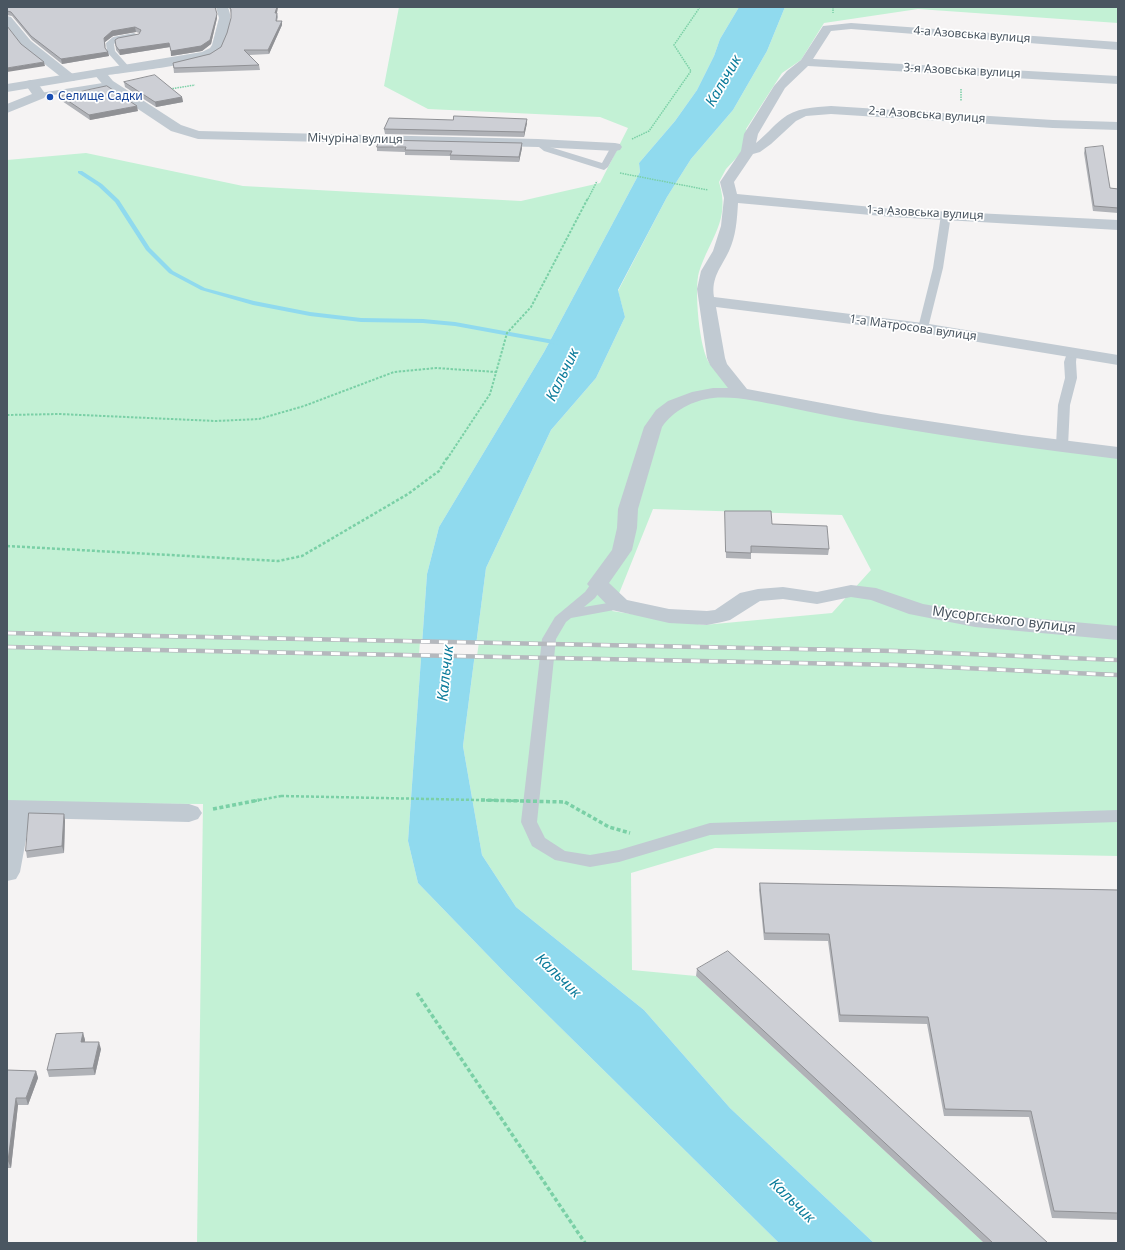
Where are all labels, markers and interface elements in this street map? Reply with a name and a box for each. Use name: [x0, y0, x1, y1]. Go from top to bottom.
street label: 4-а Азовська вулиця: [913, 24, 1031, 46]
water label: Кальчик: [702, 52, 746, 110]
street label: 3-я Азовська вулиця: [903, 61, 1021, 81]
place label: Селище Садки: [58, 90, 143, 104]
marker: Селище Садки: [45, 92, 55, 102]
street label: 2-а Азовська вулиця: [868, 104, 986, 126]
street label: Мічуріна вулиця: [307, 131, 403, 147]
street label: 1-а Азовська вулиця: [866, 203, 984, 223]
street label: 1-а Матросова вулиця: [848, 312, 978, 344]
water label: Кальчик: [543, 346, 583, 404]
street label: Мусоргського вулиця: [931, 603, 1077, 637]
water label: Кальчик: [434, 644, 458, 702]
water label: Кальчик: [531, 950, 585, 1002]
water label: Кальчик: [765, 1175, 819, 1227]

